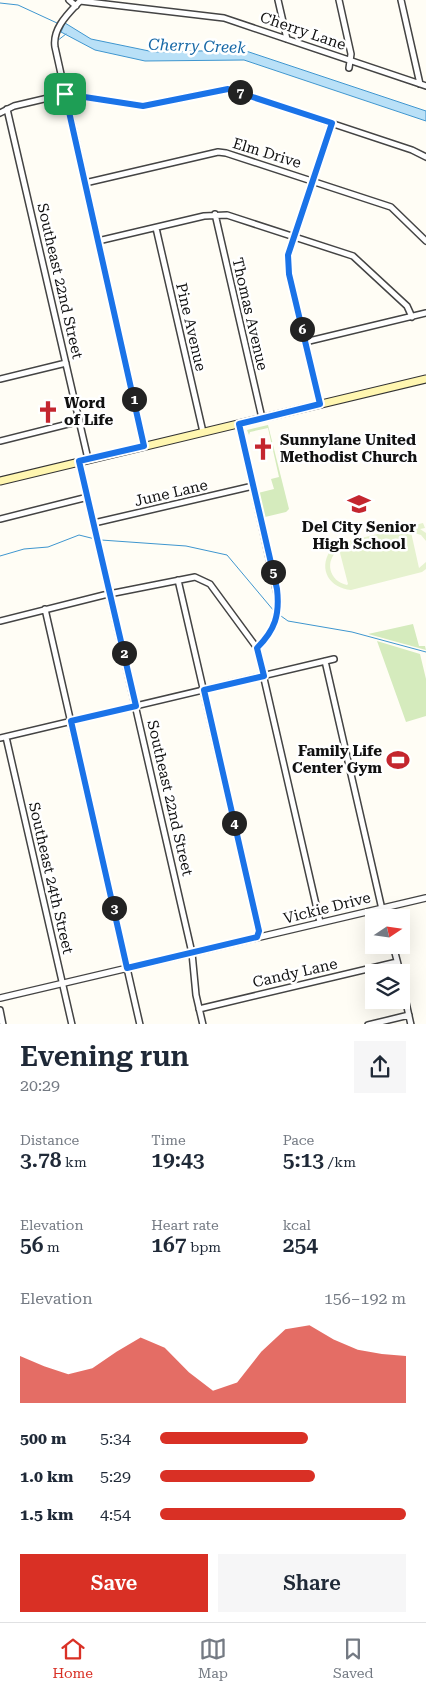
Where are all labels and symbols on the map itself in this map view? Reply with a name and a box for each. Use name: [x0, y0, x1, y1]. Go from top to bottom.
street label: Cherry Lane: [258, 8, 348, 54]
water label: Cherry Creek: [148, 35, 246, 57]
pin: [44, 73, 86, 115]
pin: 7: [228, 80, 252, 104]
street label: Elm Drive: [230, 134, 304, 172]
street label: Southeast 22nd Street: [33, 201, 87, 361]
street label: Thomas Avenue: [228, 256, 272, 372]
street label: Pine Avenue: [172, 281, 210, 373]
pin: 6: [290, 316, 314, 342]
pin: 1: [122, 386, 146, 412]
place label: Word of Life: [64, 394, 113, 429]
church icon: Word of Life: [35, 399, 61, 425]
place label: Sunnylane United Methodist Church: [280, 431, 417, 466]
church icon: Sunnylane United Methodist Church: [250, 436, 276, 462]
street label: June Lane: [133, 476, 209, 510]
school or university icon: Del City Senior High School: [346, 491, 372, 517]
place label: Del City Senior High School: [302, 518, 416, 553]
pin: 5: [260, 560, 286, 584]
pin: 2: [112, 640, 136, 666]
street label: Southeast 22nd Street: [143, 718, 197, 878]
place label: Family Life Center Gym: [292, 742, 383, 777]
sports icon: Family Life Center Gym: [385, 747, 411, 773]
street label: Southeast 24th Street: [25, 800, 77, 956]
pin: 4: [222, 810, 246, 836]
street label: Vickie Drive: [282, 888, 372, 928]
pin: 3: [102, 896, 126, 920]
north arrow: [365, 909, 410, 954]
street label: Candy Lane: [251, 955, 339, 991]

